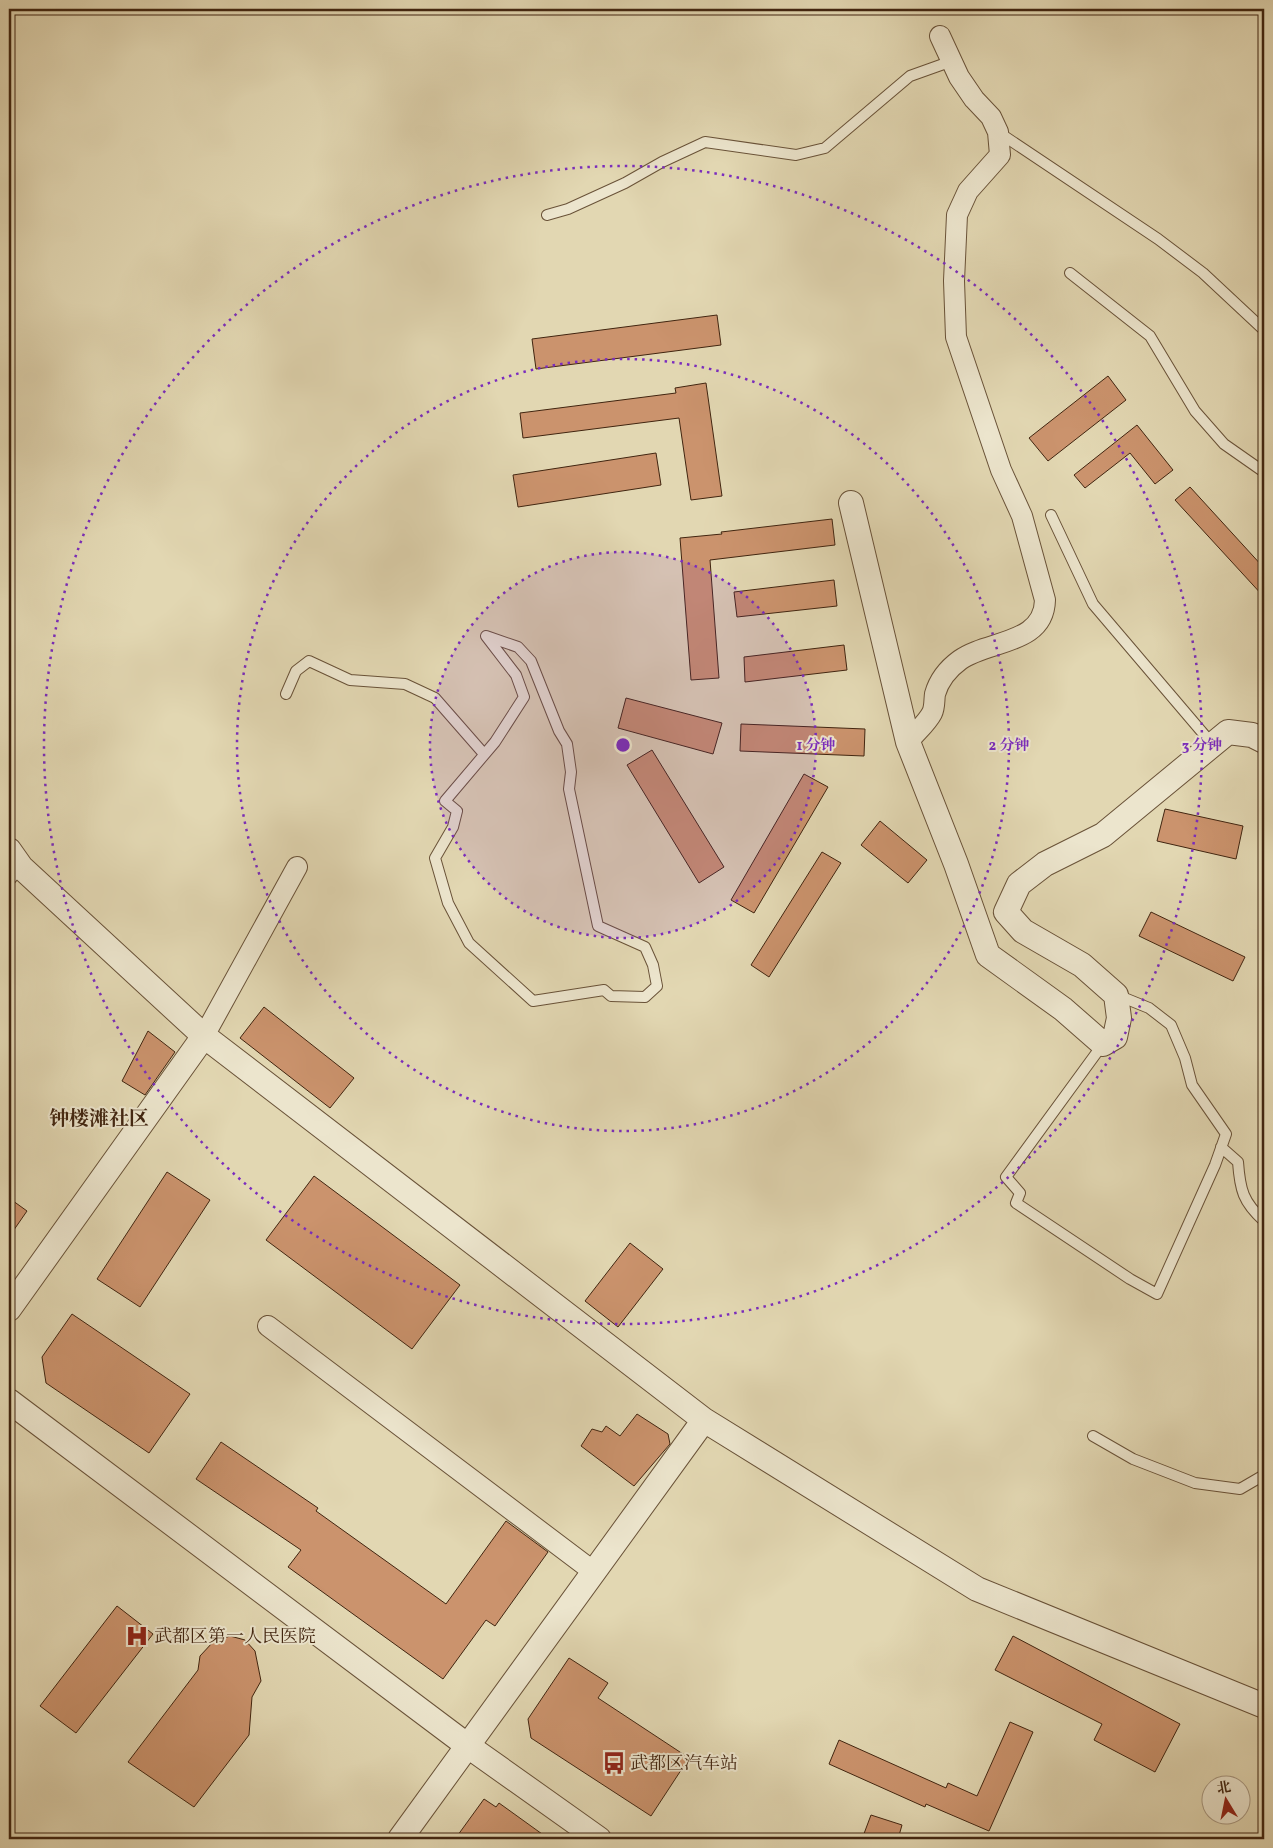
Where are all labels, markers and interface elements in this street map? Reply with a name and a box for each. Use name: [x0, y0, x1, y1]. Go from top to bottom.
centre of rings: [614, 736, 632, 754]
text: 1 分钟: [796, 736, 836, 757]
text: 2 分钟: [989, 736, 1029, 757]
text: 3 分钟: [1182, 736, 1222, 757]
district label: 钟楼滩社区: [49, 1106, 149, 1134]
hospital icon: 武都区第一人民医院: [124, 1623, 150, 1649]
place label: 武都区第一人民医院: [154, 1625, 316, 1650]
bus stop icon: 武都区汽车站: [601, 1750, 627, 1776]
place label: 武都区汽车站: [630, 1752, 738, 1777]
north arrow: [1200, 1776, 1250, 1826]
text: 北: [1215, 1778, 1233, 1799]

